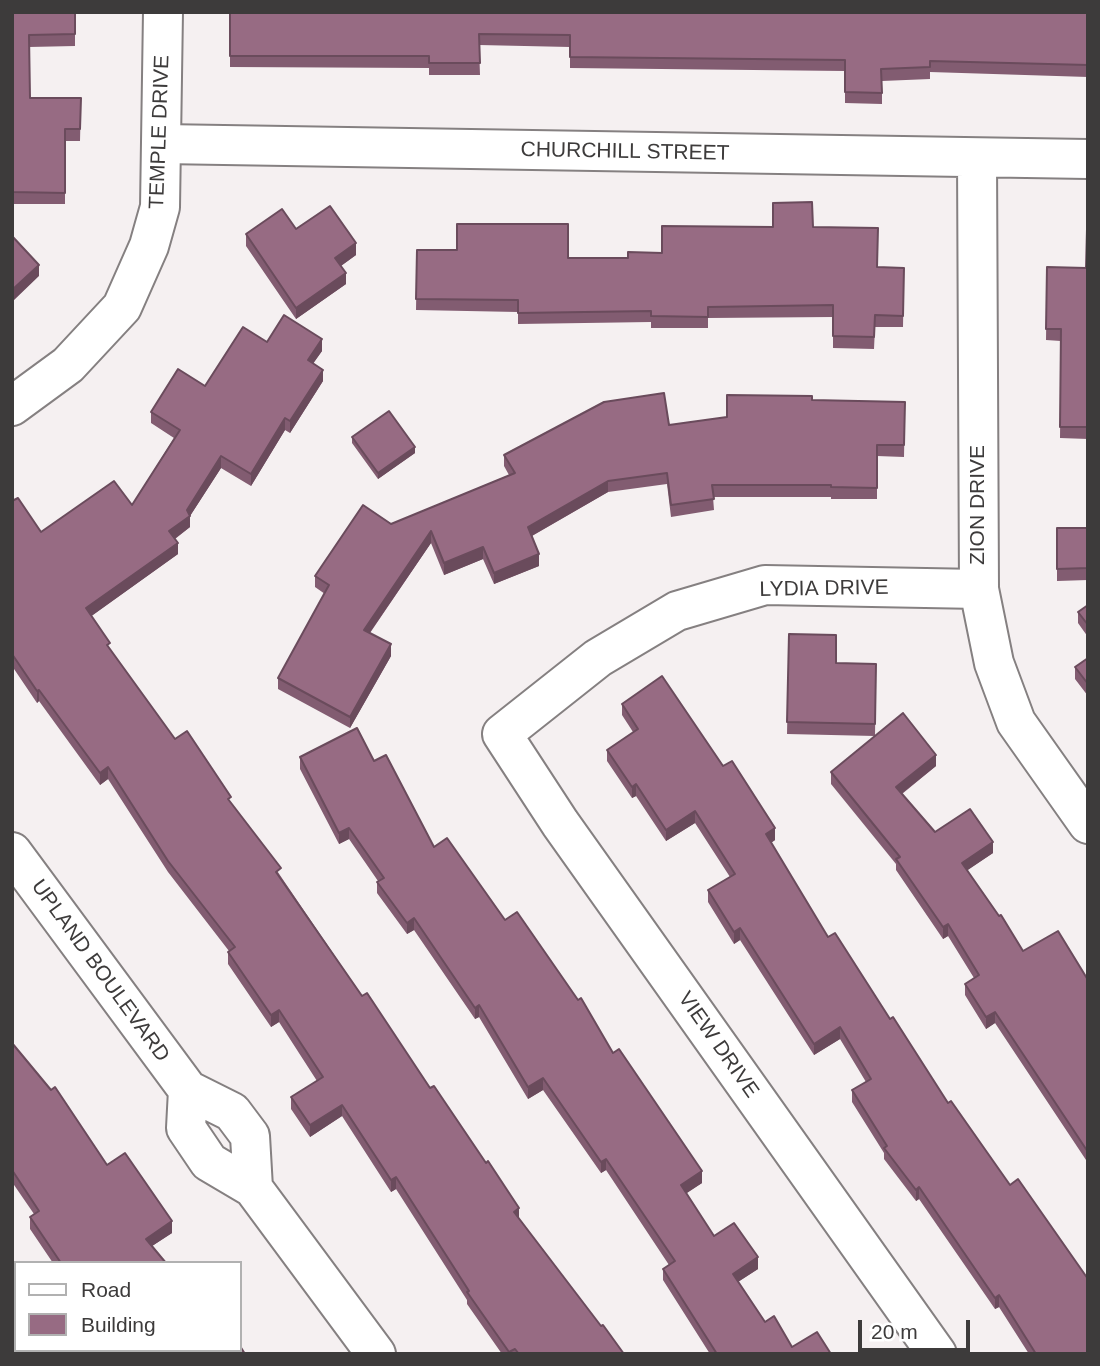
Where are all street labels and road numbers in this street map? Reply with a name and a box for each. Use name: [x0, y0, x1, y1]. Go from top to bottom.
street label: TEMPLE DRIVE: [145, 55, 175, 209]
street label: CHURCHILL STREET: [520, 138, 730, 166]
street label: ZION DRIVE: [965, 445, 991, 565]
street label: LYDIA DRIVE: [759, 575, 889, 603]
street label: UPLAND BOULEVARD: [25, 875, 175, 1067]
street label: VIEW DRIVE: [672, 987, 764, 1103]

